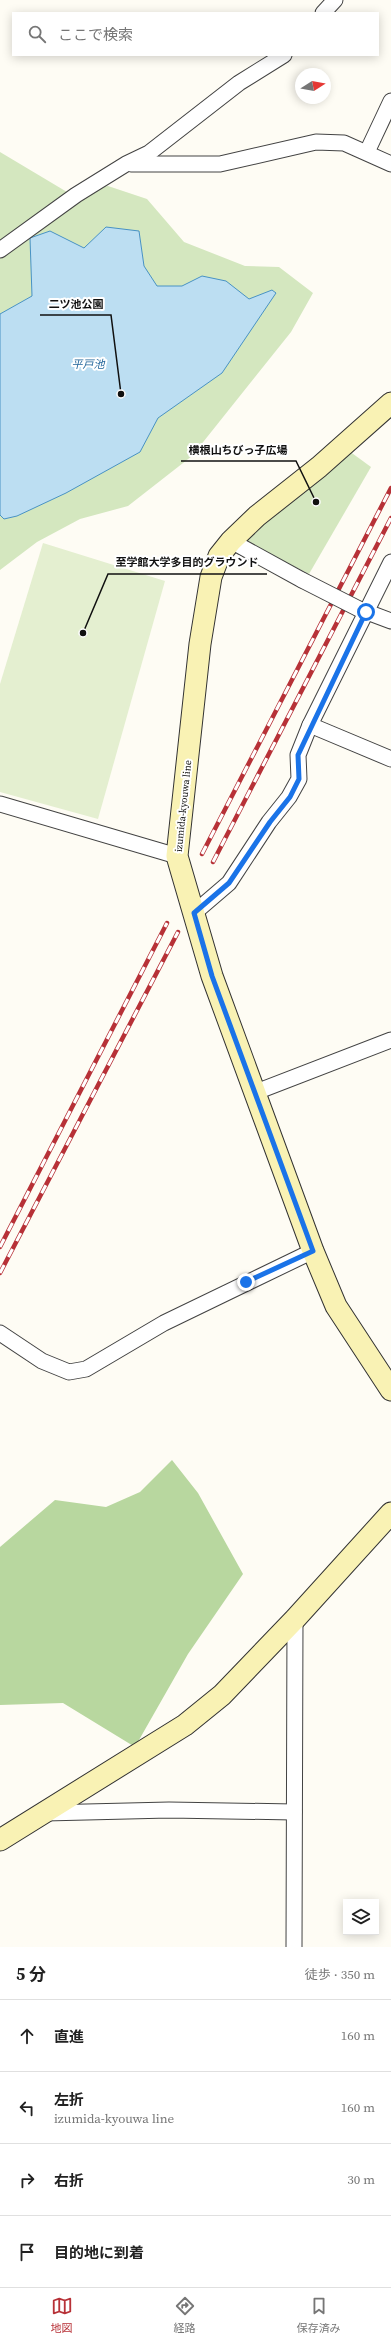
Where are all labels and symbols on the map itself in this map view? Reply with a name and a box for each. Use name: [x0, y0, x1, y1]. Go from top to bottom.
north arrow: [295, 68, 331, 104]
callout: 二ツ池公園: [40, 292, 111, 315]
text: 二ツ池公園: [49, 297, 104, 312]
water label: 平戸池: [72, 357, 105, 372]
callout: 横根山ちびっ子広場: [181, 438, 296, 461]
text: 横根山ちびっ子広場: [189, 443, 288, 458]
callout: 至学館大学多目的グラウンド: [108, 551, 267, 574]
text: 至学館大学多目的グラウンド: [116, 555, 259, 570]
route start: [357, 603, 375, 621]
street label: izumida-kyouwa line: [172, 759, 194, 853]
route end: [237, 1273, 255, 1291]

